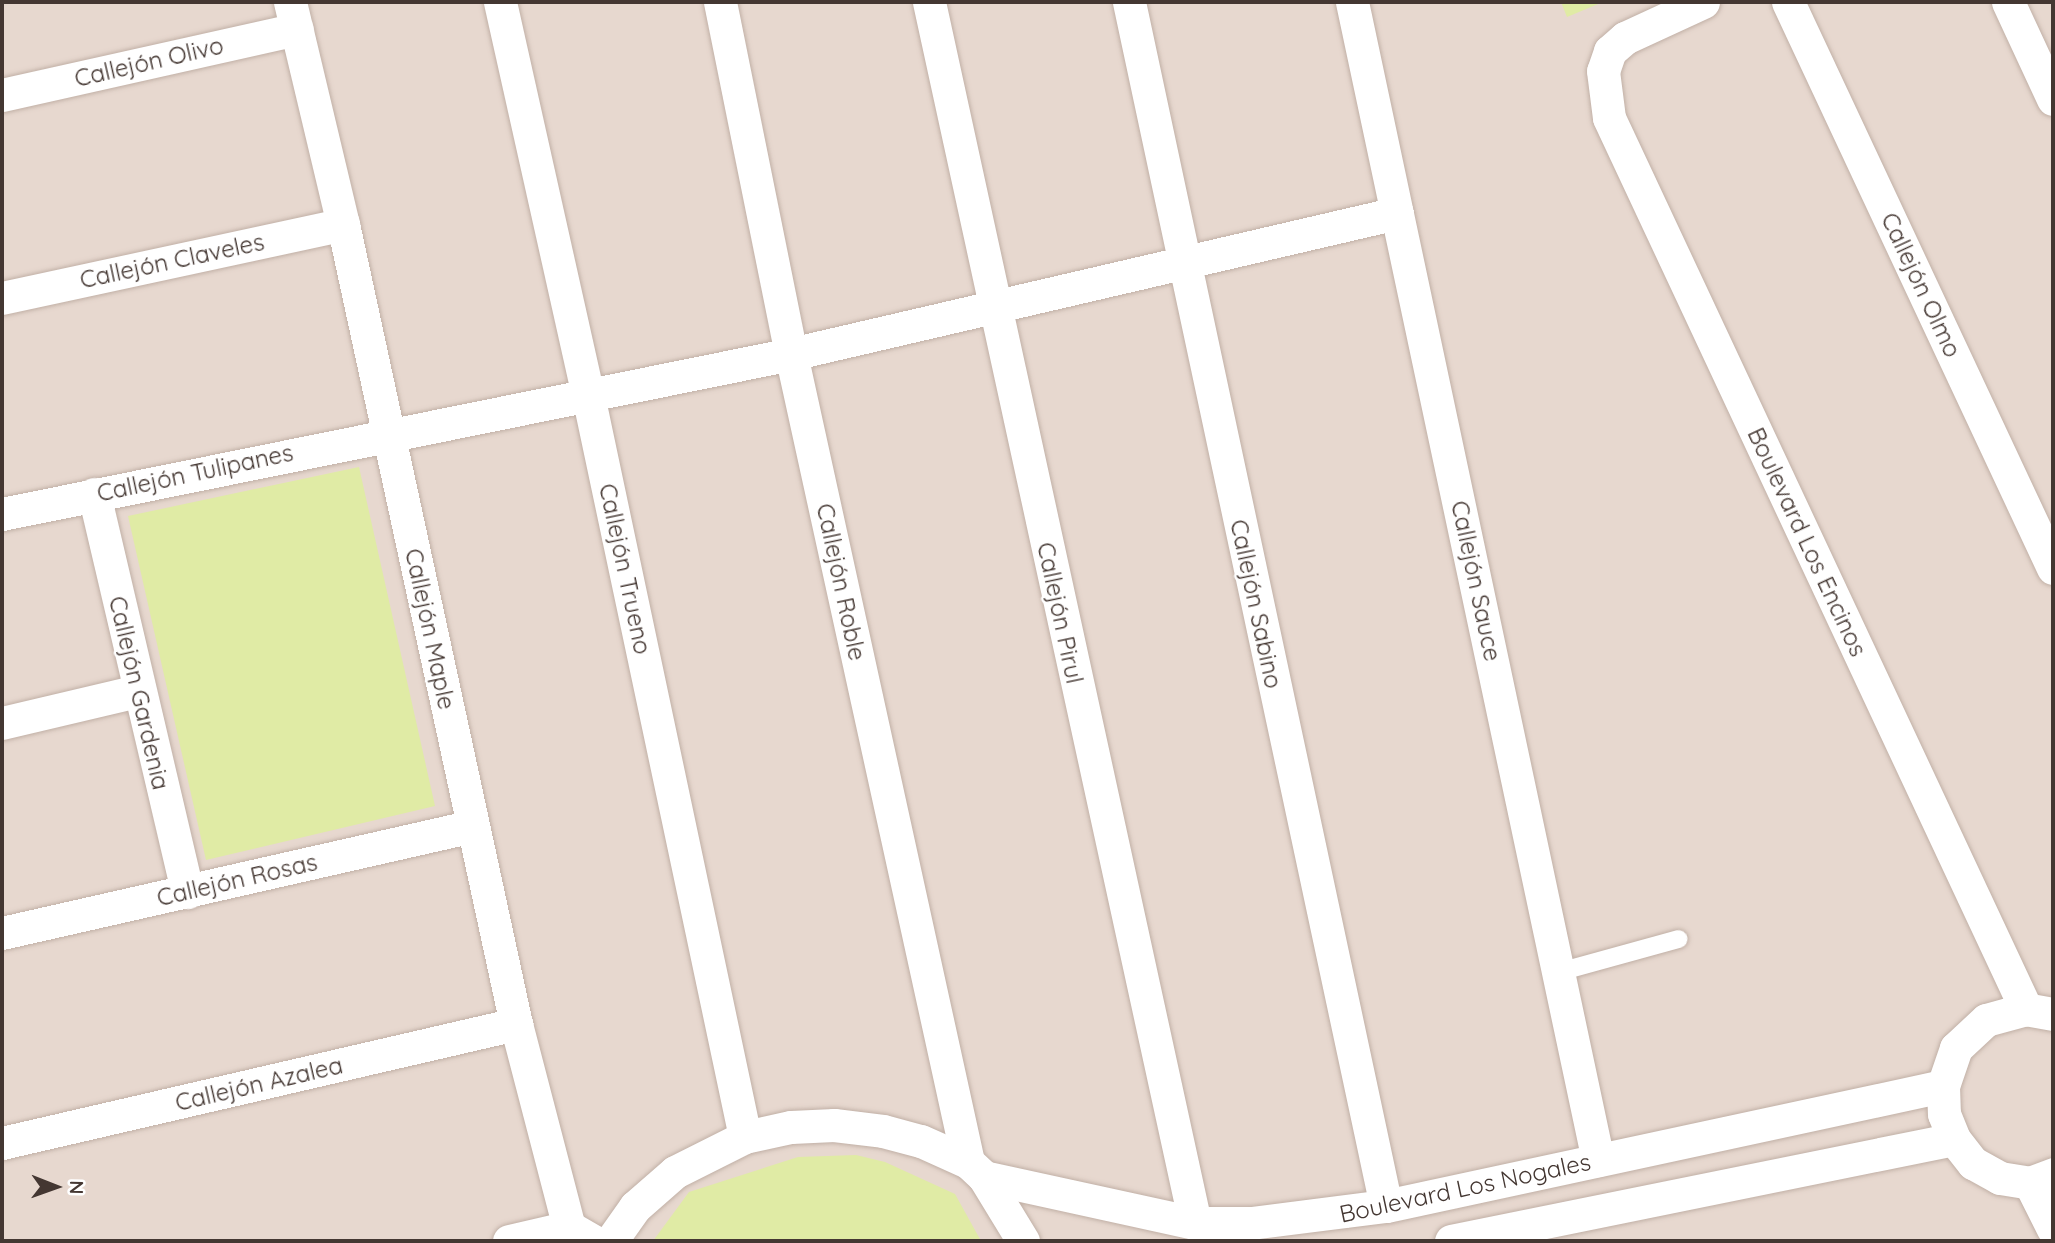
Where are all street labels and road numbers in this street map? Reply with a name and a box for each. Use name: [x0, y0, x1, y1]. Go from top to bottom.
street label: Callejón Olivo: [72, 31, 226, 93]
street label: Callejón Olmo: [1875, 208, 1967, 362]
street label: Callejón Claveles: [77, 227, 267, 295]
street label: Boulevard Los Encinos: [1741, 423, 1873, 661]
street label: Callejón Tulipanes: [94, 438, 296, 508]
street label: Callejón Trueno: [593, 481, 657, 657]
street label: Callejón Sauce: [1445, 498, 1507, 664]
street label: Callejón Roble: [810, 501, 872, 663]
street label: Callejón Sabino: [1224, 517, 1288, 691]
street label: Callejón Pirul: [1031, 540, 1089, 686]
street label: Callejón Maple: [399, 546, 461, 712]
street label: Callejón Gardenia: [103, 593, 175, 793]
street label: Callejón Rosas: [154, 848, 320, 912]
street label: Callejón Azalea: [172, 1051, 346, 1117]
street label: Boulevard Los Nogales: [1337, 1147, 1593, 1229]

